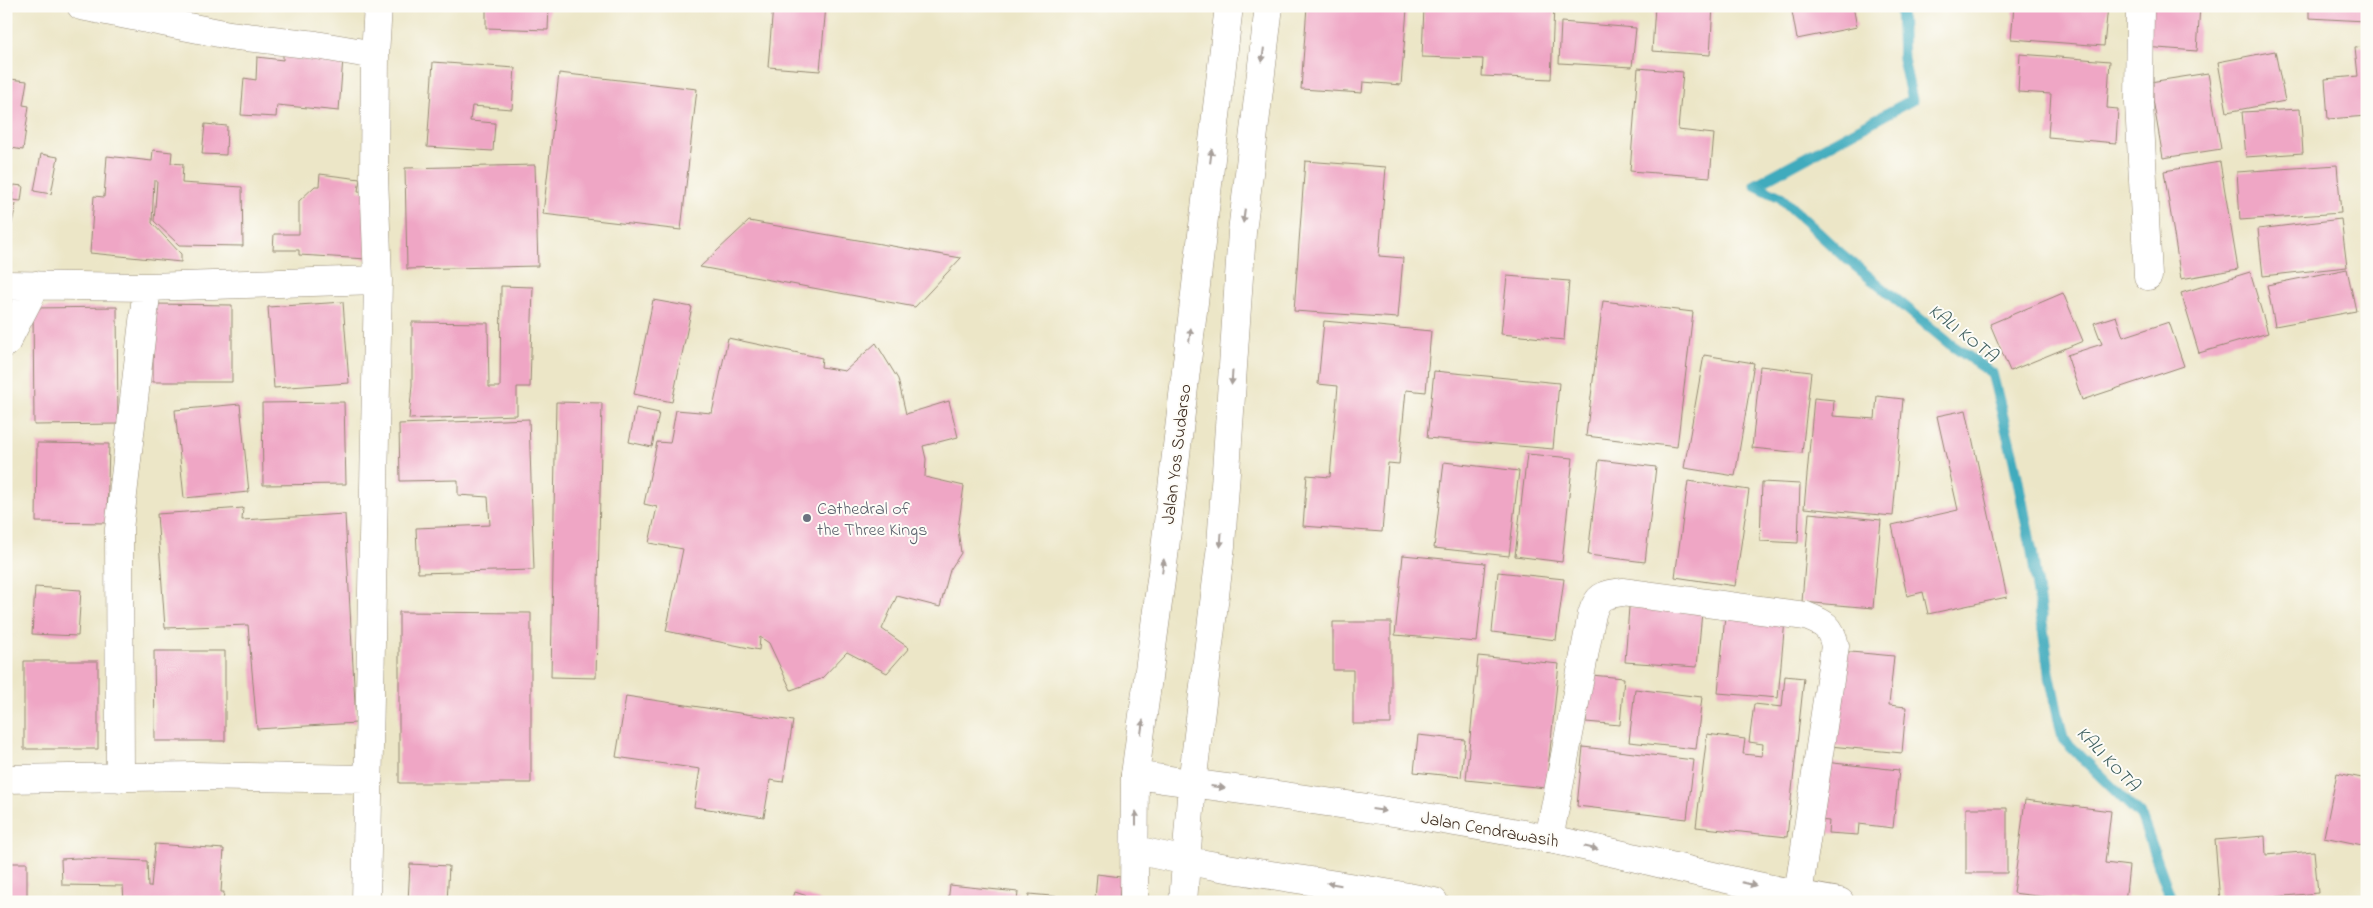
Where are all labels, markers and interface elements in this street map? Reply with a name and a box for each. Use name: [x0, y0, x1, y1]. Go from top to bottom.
one-way arrow: [1259, 47, 1267, 63]
one-way arrow: [1207, 148, 1215, 164]
one-way arrow: [1240, 208, 1248, 224]
water label: KALI KOTA: [1922, 298, 2004, 370]
one-way arrow: [1186, 327, 1194, 343]
one-way arrow: [1228, 370, 1236, 386]
street label: Jalan Yos Sudarso: [1156, 383, 1199, 526]
place label: Cathedral of the Three Kings: [817, 497, 927, 545]
marker: Cathedral of the Three Kings: [801, 512, 813, 524]
one-way arrow: [1217, 532, 1225, 548]
one-way arrow: [1159, 558, 1167, 574]
one-way arrow: [1138, 719, 1146, 735]
water label: KALI KOTA: [2069, 721, 2146, 799]
one-way arrow: [1211, 783, 1227, 791]
one-way arrow: [1372, 806, 1388, 814]
street label: Jalan Cendrawasih: [1419, 806, 1561, 856]
one-way arrow: [1132, 810, 1140, 826]
one-way arrow: [1583, 844, 1598, 852]
one-way arrow: [1326, 880, 1342, 888]
one-way arrow: [1742, 880, 1757, 888]

